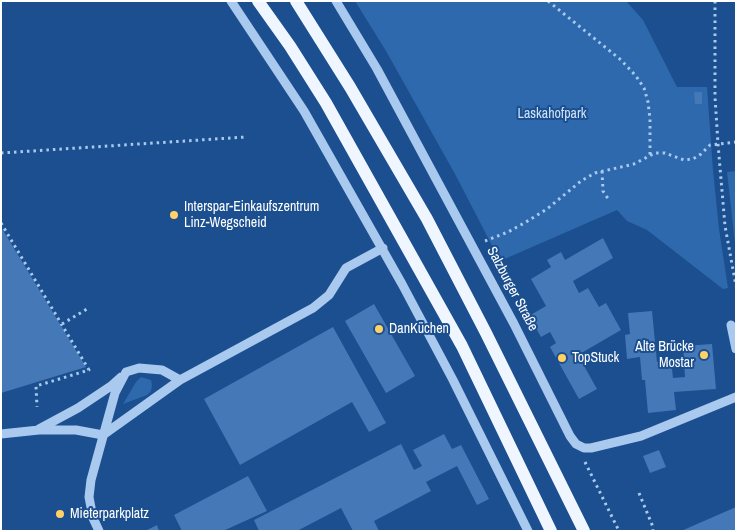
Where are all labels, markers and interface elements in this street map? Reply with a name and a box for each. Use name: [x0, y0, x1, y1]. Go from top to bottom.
park label: Laskahofpark: [518, 106, 586, 122]
place label: Interspar-Einkaufszentrum Linz-Wegscheid: [184, 199, 319, 232]
marker: Interspar-Einkaufszentrum Linz-Wegscheid: [168, 209, 180, 221]
street label: Salzburger Straße: [483, 244, 541, 334]
place label: DanKüchen: [389, 321, 449, 337]
marker: DanKüchen: [373, 323, 385, 335]
place label: Alte Brücke Mostar: [635, 339, 694, 372]
marker: Alte Brücke Mostar: [698, 349, 710, 361]
place label: TopStuck: [572, 350, 619, 366]
marker: TopStuck: [556, 352, 568, 364]
place label: Mieterparkplatz: [70, 506, 149, 522]
marker: Mieterparkplatz: [54, 508, 66, 520]

